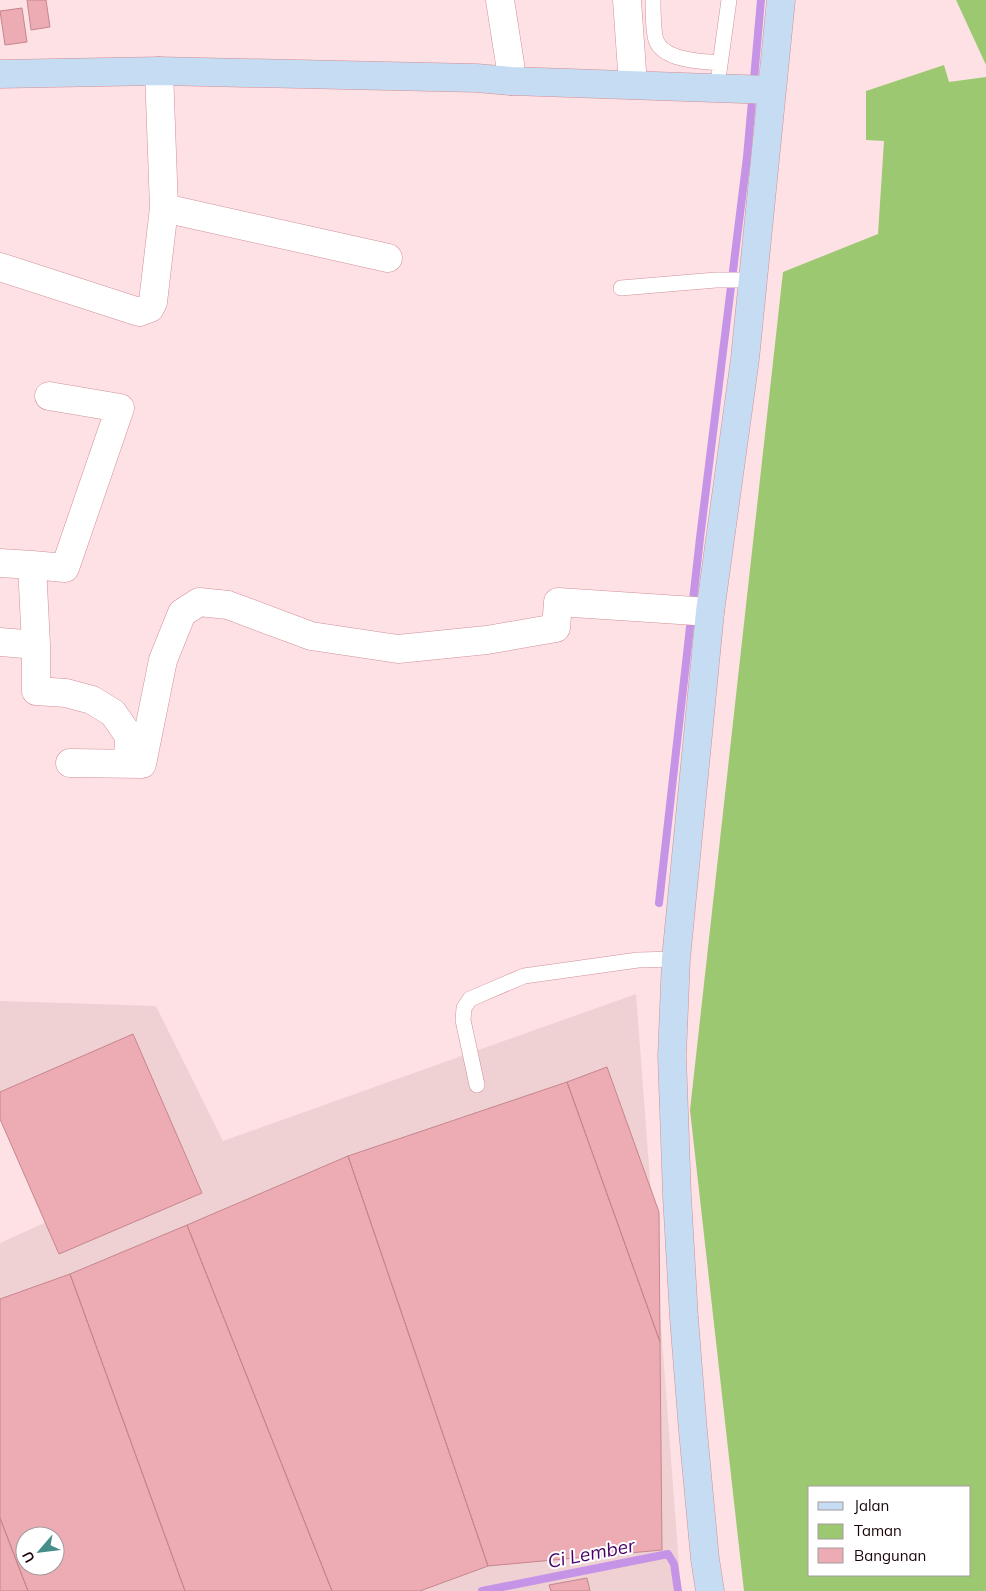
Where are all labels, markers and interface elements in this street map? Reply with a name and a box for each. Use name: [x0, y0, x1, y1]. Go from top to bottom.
legend: [808, 1486, 971, 1576]
text: Jalan: [854, 1496, 889, 1515]
text: Taman: [854, 1521, 902, 1540]
north arrow: [15, 1526, 65, 1576]
water label: Ci Lember: [545, 1533, 638, 1573]
text: Bangunan: [854, 1546, 926, 1565]
text: U: [18, 1548, 39, 1566]

